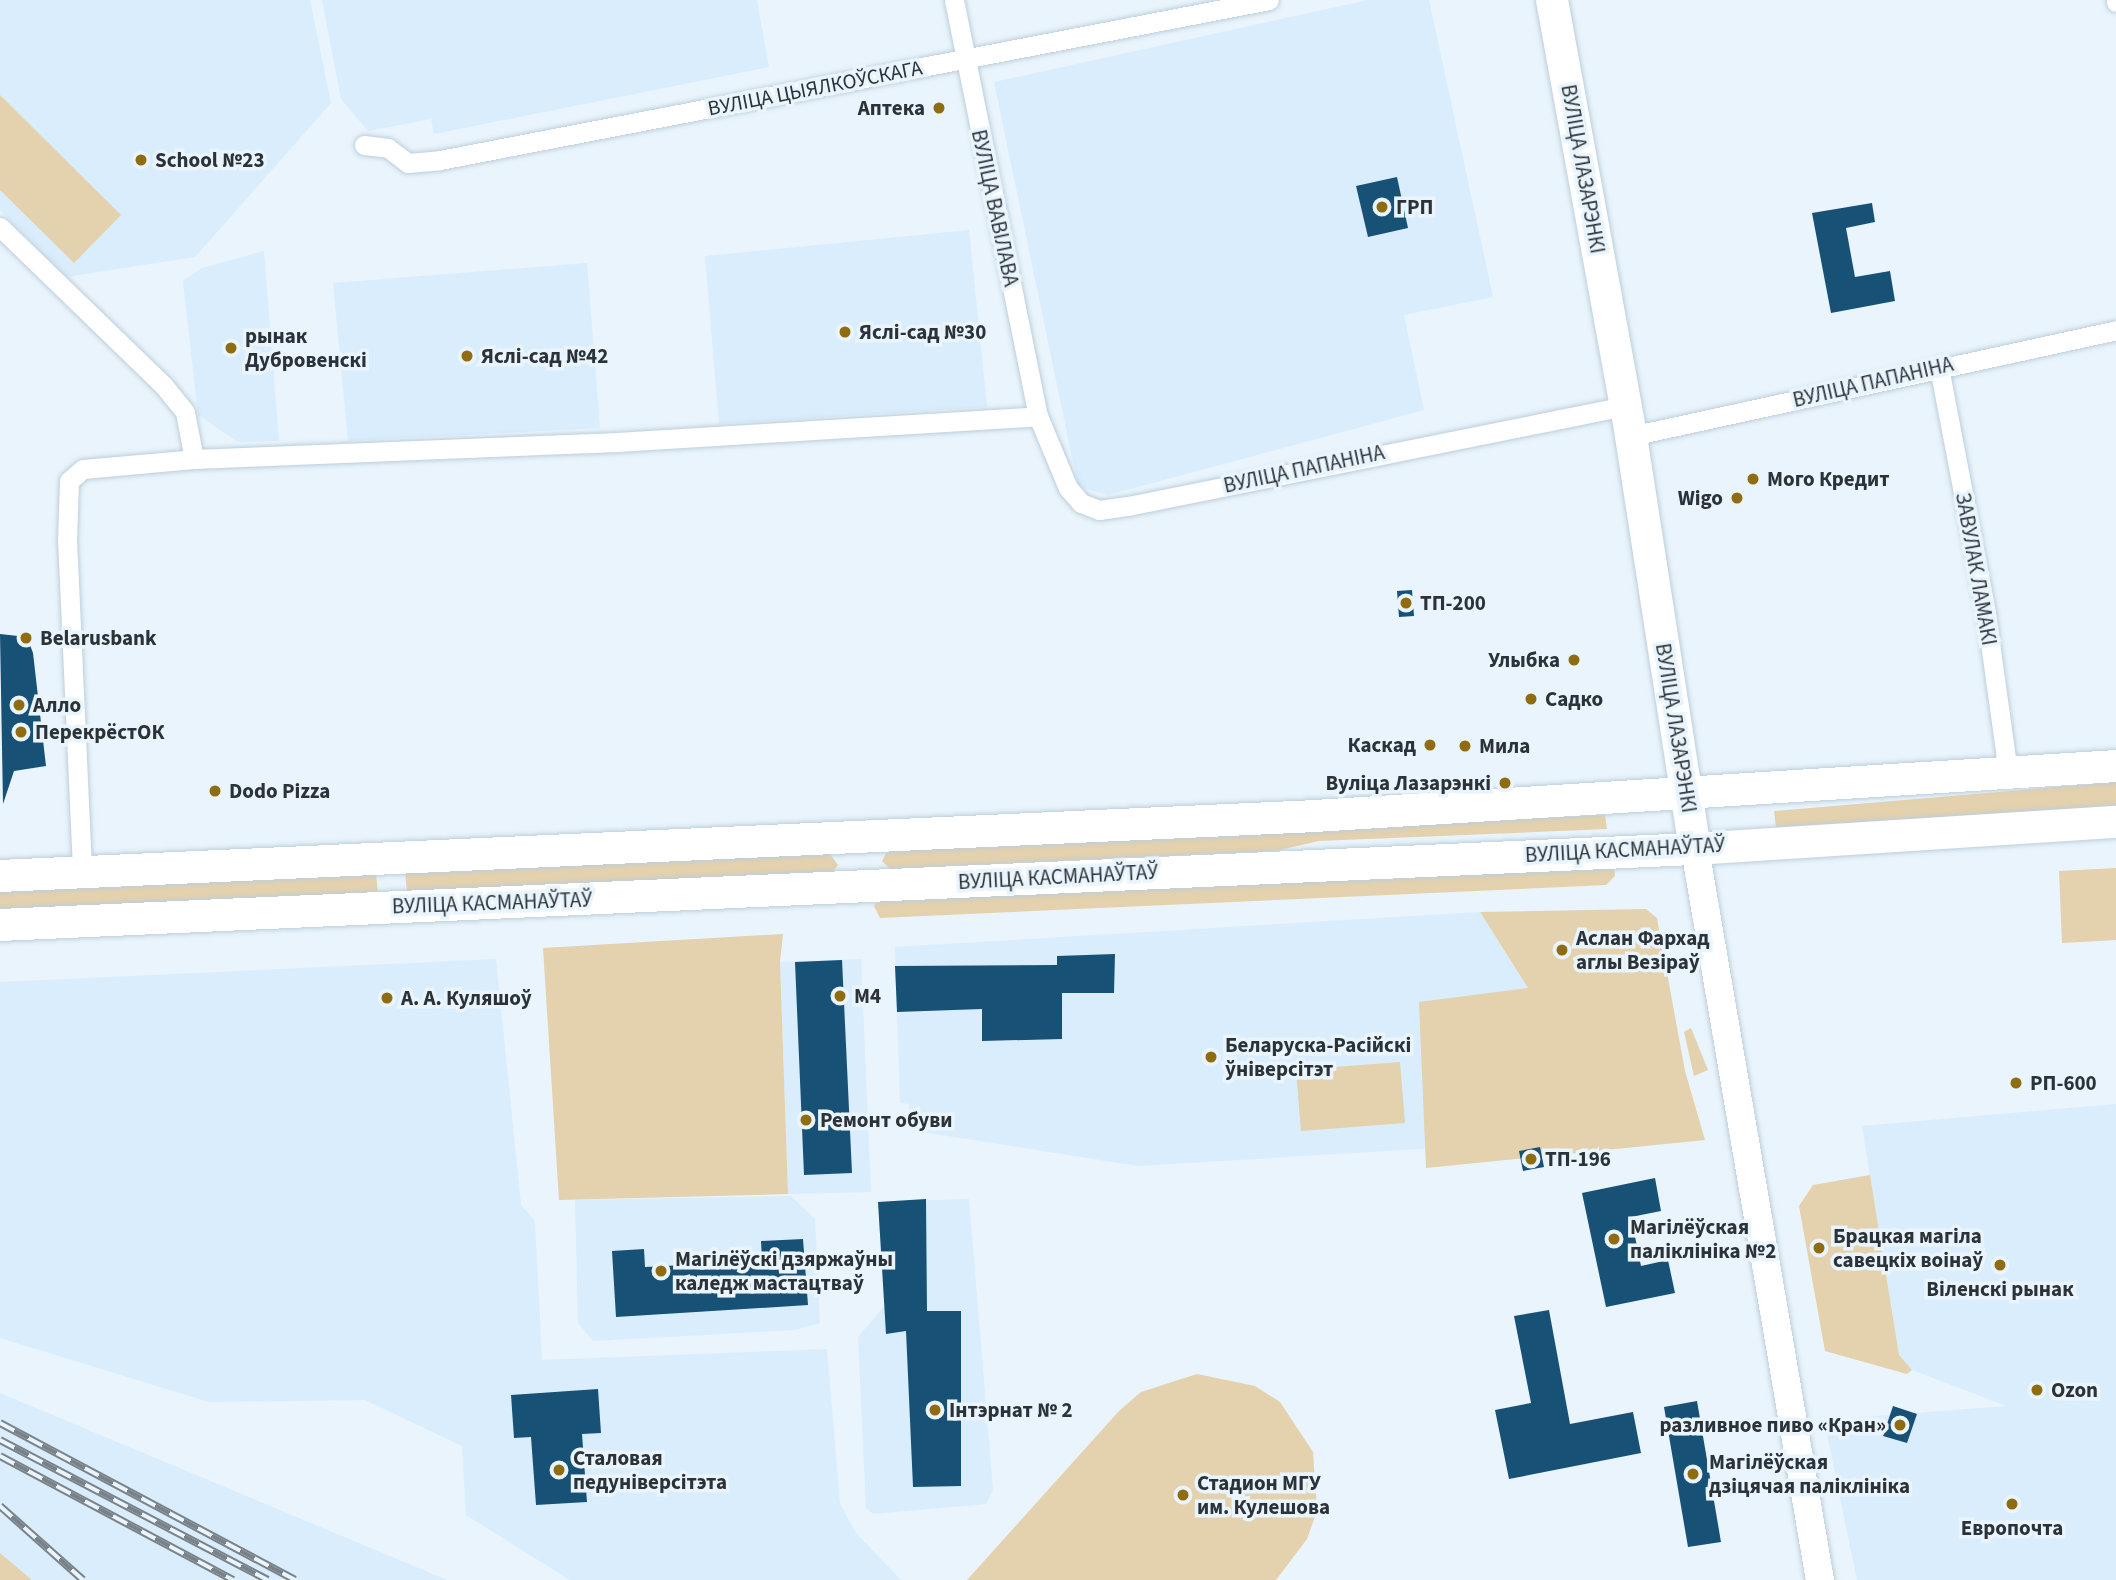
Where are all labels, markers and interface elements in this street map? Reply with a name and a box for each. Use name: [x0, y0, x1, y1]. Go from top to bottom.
street label: ВУЛІЦА ЦЫЯЛКОЎСКАГА: [706, 55, 924, 121]
street label: ВУЛІЦА ЛАЗАРЭНКІ: [1556, 82, 1610, 256]
place label: Аптека: [858, 95, 925, 121]
marker: Аптека: [931, 100, 947, 116]
street label: ВУЛІЦА ВАВІЛАВА: [966, 127, 1024, 289]
place label: School №23: [155, 147, 264, 173]
marker: School №23: [133, 152, 149, 168]
place label: ГРП: [1396, 194, 1433, 220]
marker: ГРП: [1374, 199, 1390, 215]
place label: Яслі-сад №30: [859, 319, 986, 345]
place label: рынак Дубровенскі: [245, 323, 367, 373]
marker: Яслі-сад №30: [837, 324, 853, 340]
marker: рынак Дубровенскі: [223, 340, 239, 356]
place label: Яслі-сад №42: [481, 343, 608, 369]
marker: Яслі-сад №42: [459, 348, 475, 364]
street label: ВУЛІЦА ПАПАНІНА: [1790, 351, 1956, 413]
street label: ВУЛІЦА ПАПАНІНА: [1221, 440, 1387, 498]
place label: Мого Кредит: [1767, 466, 1890, 492]
marker: Мого Кредит: [1745, 471, 1761, 487]
place label: Wigo: [1678, 485, 1723, 511]
marker: Wigo: [1729, 490, 1745, 506]
street label: ЗАВУЛАК ЛАМАКІ: [1950, 491, 2002, 647]
place label: ТП-200: [1420, 590, 1486, 616]
marker: ТП-200: [1398, 595, 1414, 611]
place label: Belarusbank: [40, 625, 157, 651]
marker: Belarusbank: [18, 630, 34, 646]
street label: ВУЛІЦА ЛАЗАРЭНКІ: [1650, 641, 1702, 815]
place label: Улыбка: [1488, 647, 1560, 673]
marker: Улыбка: [1566, 652, 1582, 668]
place label: Садко: [1545, 686, 1603, 712]
marker: Садко: [1523, 691, 1539, 707]
place label: Алло: [33, 692, 81, 718]
marker: Алло: [11, 697, 27, 713]
place label: ПерекрёстОК: [35, 719, 164, 745]
marker: ПерекрёстОК: [13, 724, 29, 740]
place label: Каскад: [1348, 732, 1416, 758]
place label: Мила: [1479, 733, 1530, 759]
marker: Каскад: [1422, 737, 1438, 753]
marker: Мила: [1457, 738, 1473, 754]
place label: Вуліца Лазарэнкі: [1326, 770, 1491, 796]
marker: Вуліца Лазарэнкі: [1497, 775, 1513, 791]
place label: Dodo Pizza: [229, 778, 330, 804]
marker: Dodo Pizza: [207, 783, 223, 799]
street label: ВУЛІЦА КАСМАНАЎТАЎ: [1524, 832, 1726, 868]
street label: ВУЛІЦА КАСМАНАЎТАЎ: [957, 859, 1159, 895]
street label: ВУЛІЦА КАСМАНАЎТАЎ: [391, 887, 593, 919]
place label: Аслан Фархад аглы Везіраў: [1576, 925, 1710, 975]
marker: Аслан Фархад аглы Везіраў: [1554, 942, 1570, 958]
place label: M4: [854, 983, 881, 1009]
place label: А. А. Куляшоў: [401, 985, 532, 1011]
marker: M4: [832, 988, 848, 1004]
marker: А. А. Куляшоў: [379, 990, 395, 1006]
place label: Беларуска-Расійскі ўніверсітэт: [1225, 1032, 1411, 1082]
marker: Беларуска-Расійскі ўніверсітэт: [1203, 1049, 1219, 1065]
place label: РП-600: [2030, 1070, 2097, 1096]
marker: РП-600: [2008, 1075, 2024, 1091]
place label: Ремонт обуви: [820, 1107, 953, 1133]
marker: Ремонт обуви: [798, 1112, 814, 1128]
place label: ТП-196: [1545, 1146, 1611, 1172]
marker: ТП-196: [1523, 1151, 1539, 1167]
place label: Магілёўская паліклініка №2: [1630, 1214, 1776, 1264]
place label: Брацкая магіла савецкіх воінаў: [1833, 1223, 1983, 1273]
marker: Магілёўская паліклініка №2: [1604, 1229, 1624, 1249]
marker: Брацкая магіла савецкіх воінаў: [1811, 1240, 1827, 1256]
place label: Магілёўскі дзяржаўны каледж мастацтваў: [675, 1246, 893, 1296]
marker: Віленскі рынак: [1992, 1257, 2008, 1273]
marker: Магілёўскі дзяржаўны каледж мастацтваў: [653, 1263, 669, 1279]
place label: Віленскі рынак: [1926, 1276, 2074, 1302]
place label: Ozon: [2051, 1377, 2098, 1403]
marker: Ozon: [2029, 1382, 2045, 1398]
place label: Інтэрнат № 2: [949, 1397, 1073, 1423]
marker: Інтэрнат № 2: [927, 1402, 943, 1418]
place label: разливное пиво «Кран»: [1659, 1412, 1886, 1438]
marker: разливное пиво «Кран»: [1892, 1417, 1908, 1433]
place label: Сталовая педуніверсітэта: [573, 1445, 727, 1495]
place label: Магілёўская дзіцячая паліклініка: [1709, 1449, 1910, 1499]
marker: Сталовая педуніверсітэта: [551, 1462, 567, 1478]
marker: Магілёўская дзіцячая паліклініка: [1683, 1464, 1703, 1484]
place label: Стадион МГУ им. Кулешова: [1197, 1470, 1330, 1520]
marker: Стадион МГУ им. Кулешова: [1175, 1487, 1191, 1503]
marker: Европочта: [2004, 1496, 2020, 1512]
place label: Европочта: [1961, 1515, 2063, 1541]

